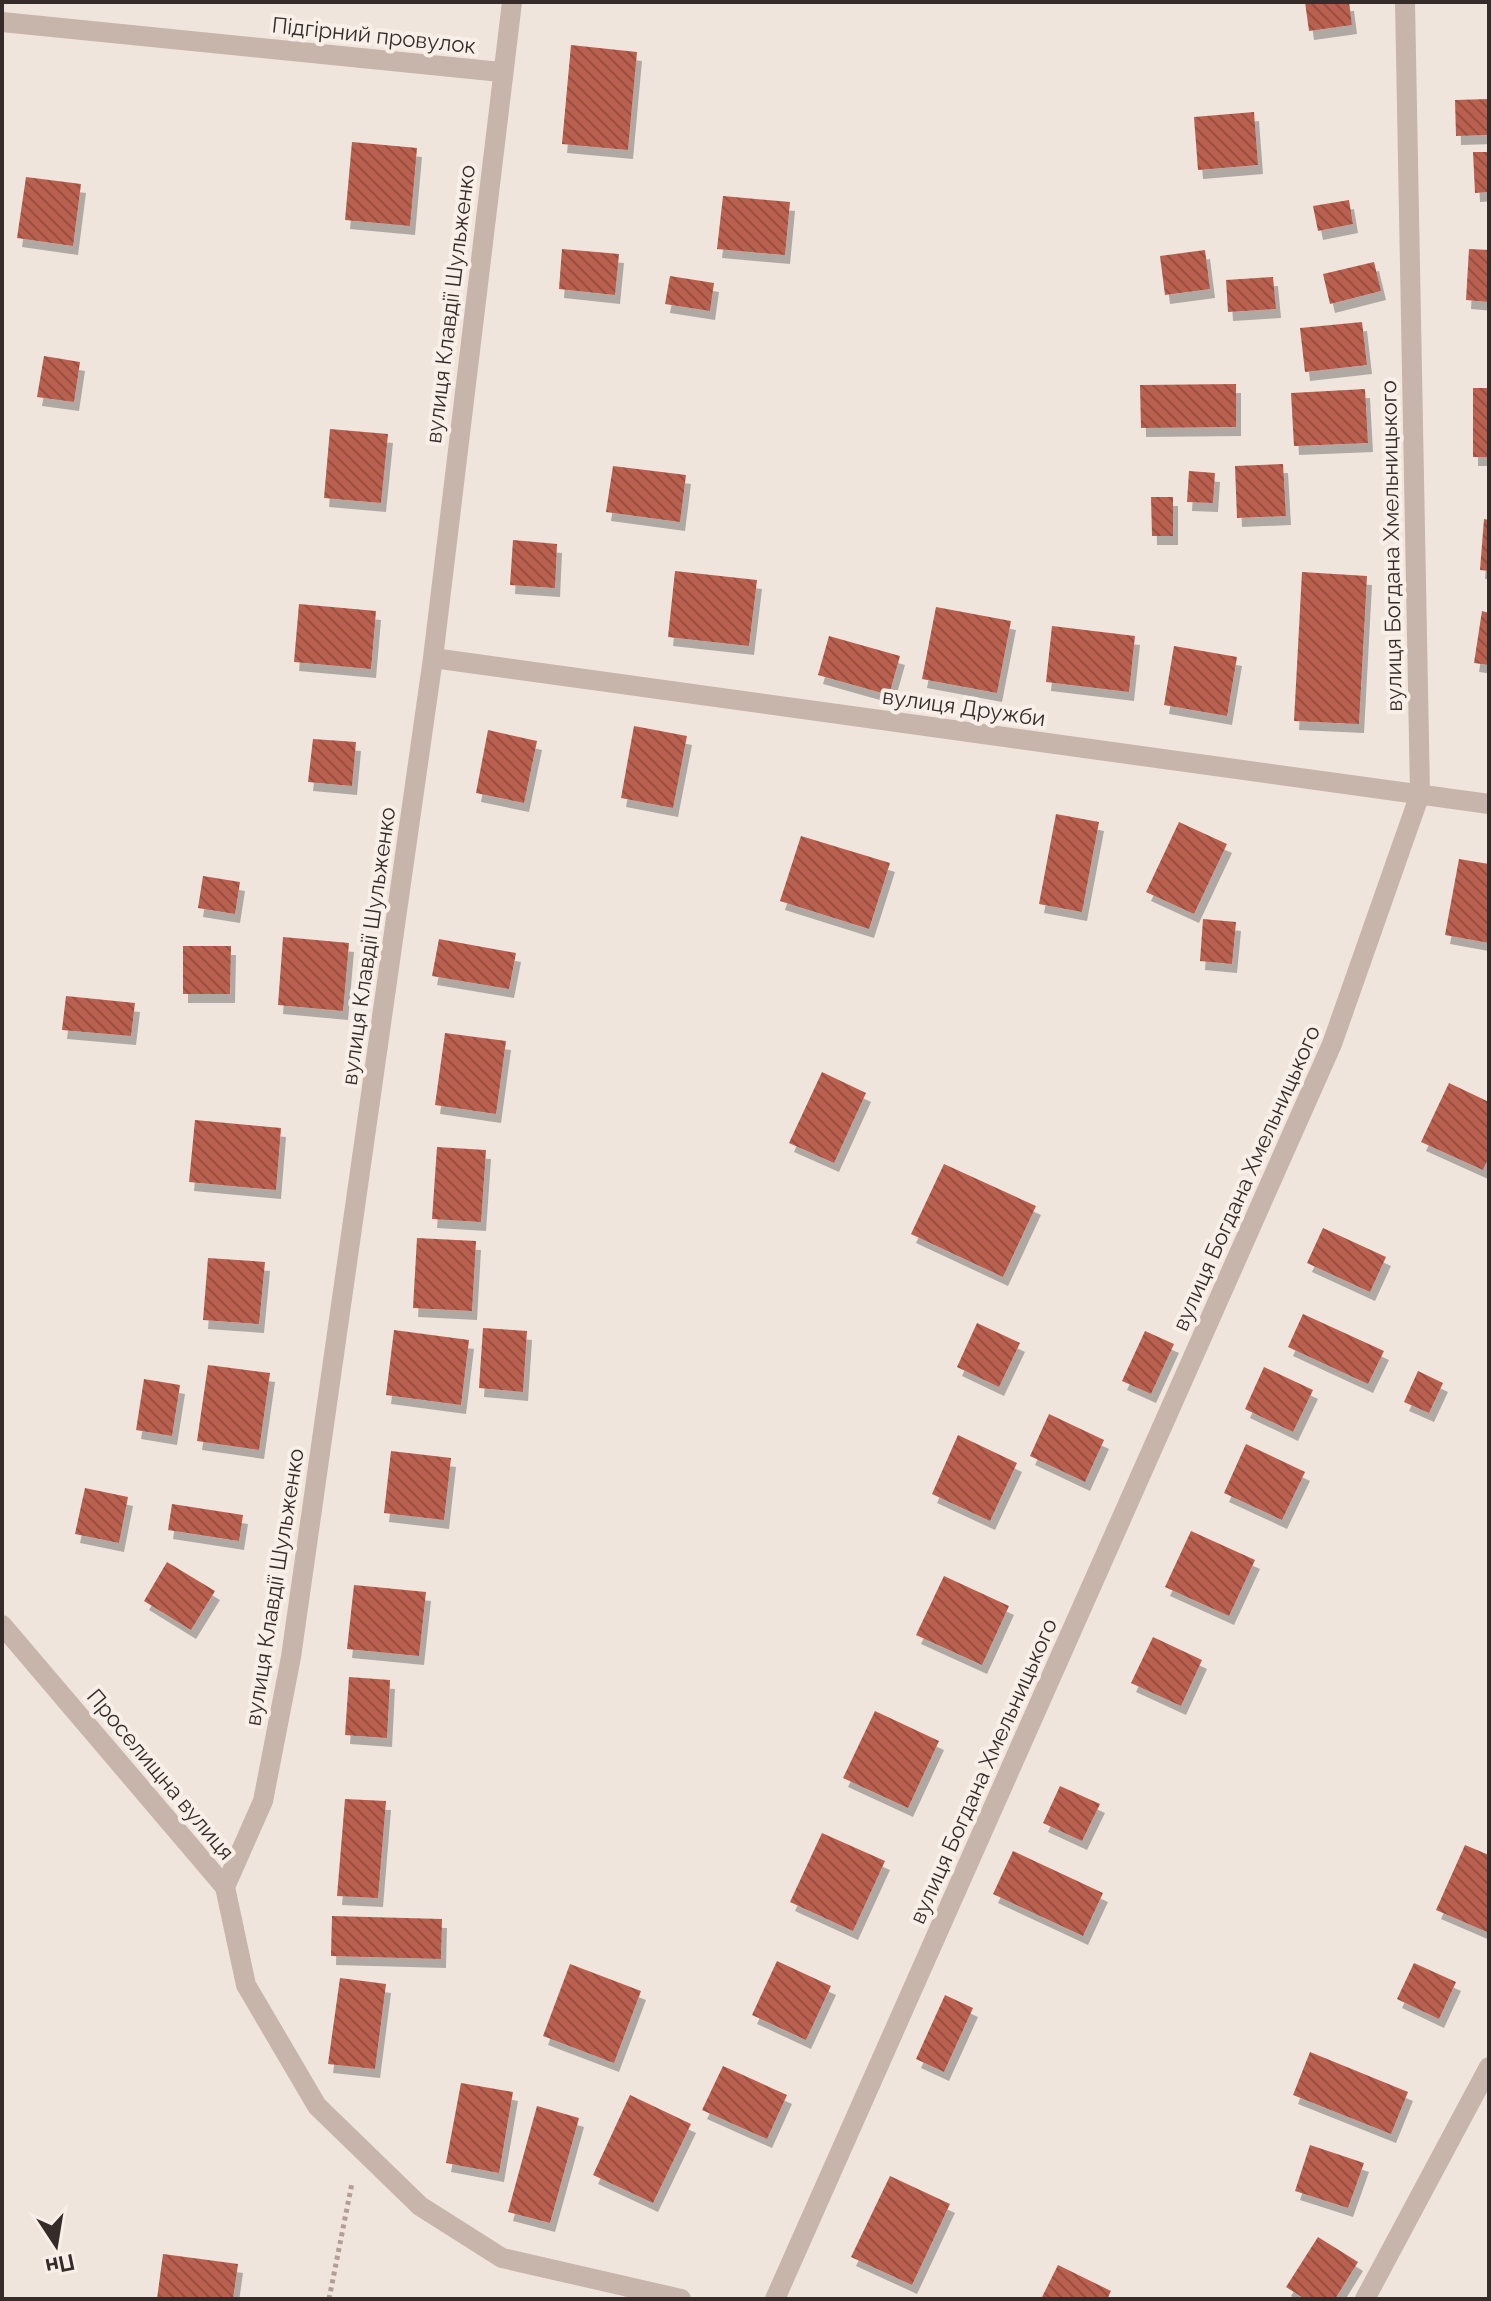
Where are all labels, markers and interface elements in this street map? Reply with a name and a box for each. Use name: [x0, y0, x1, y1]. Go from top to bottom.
street label: Підгірний провулок: [271, 11, 477, 59]
street label: вулиця Клавдії Шульженко: [420, 163, 480, 445]
street label: вулиця Богдана Хмельницького: [1375, 380, 1407, 712]
street label: вулиця Дружби: [881, 683, 1047, 731]
street label: вулиця Клавдії Шульженко: [336, 805, 400, 1087]
street label: вулиця Богдана Хмельницького: [1167, 1021, 1325, 1335]
street label: вулиця Клавдії Шульженко: [239, 1447, 309, 1727]
street label: вулиця Богдана Хмельницького: [904, 1614, 1062, 1928]
street label: Проселищна вулиця: [82, 1683, 240, 1865]
north arrow: [16, 2205, 96, 2285]
text: Пн: [43, 2249, 77, 2280]

